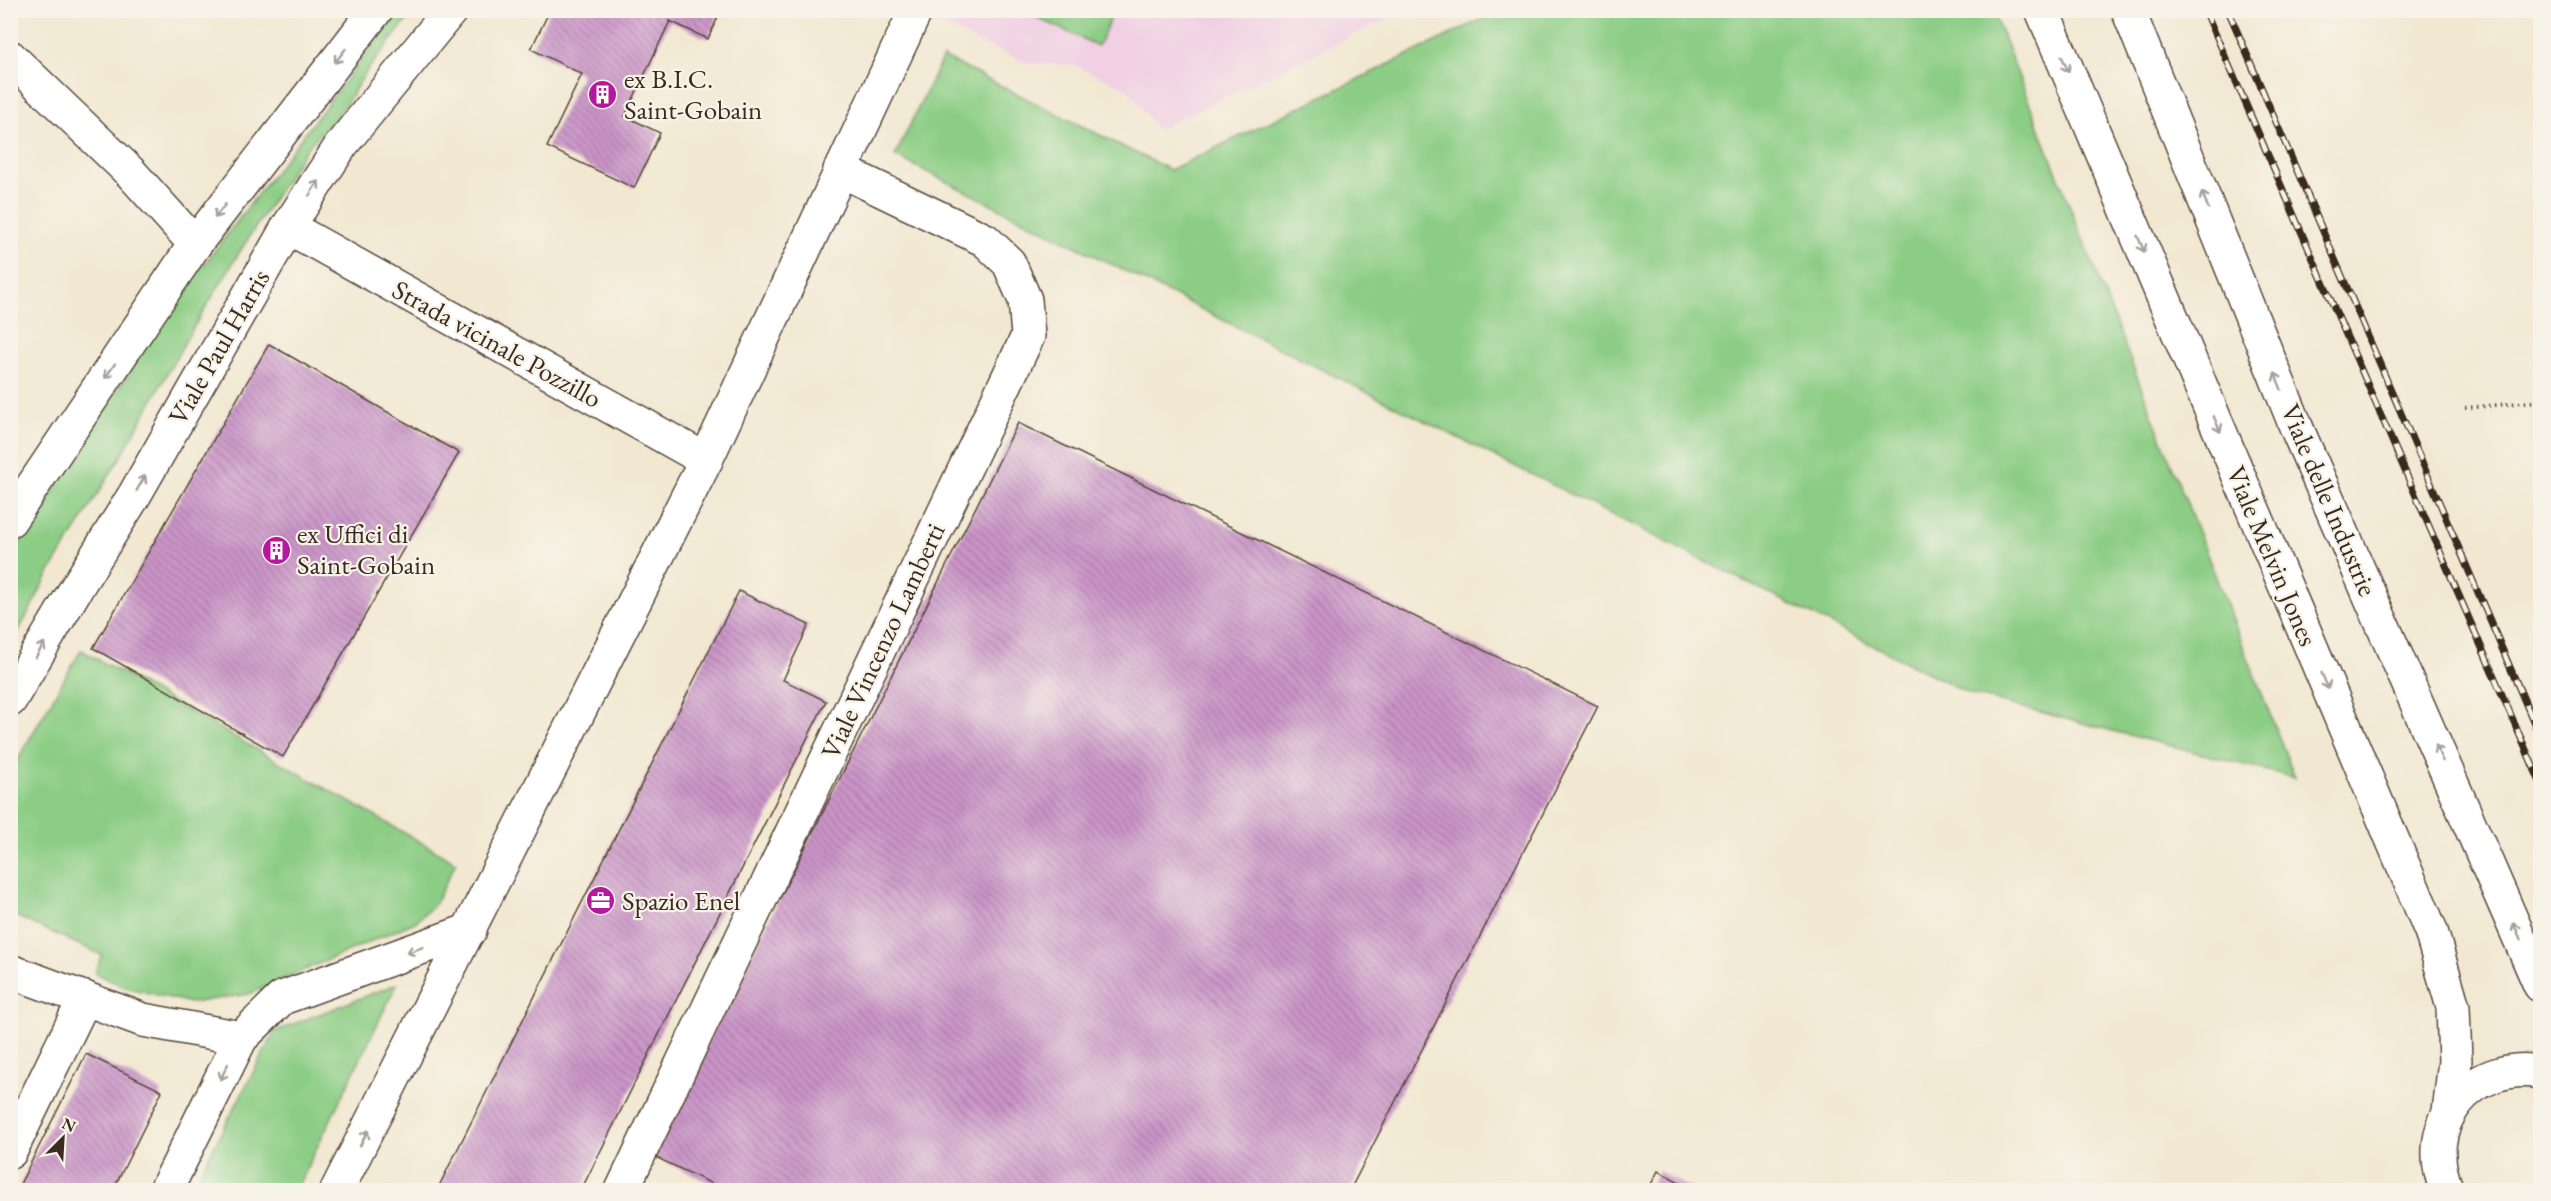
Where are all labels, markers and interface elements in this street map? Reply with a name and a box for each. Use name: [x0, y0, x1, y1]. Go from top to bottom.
one-way arrow: [333, 48, 346, 64]
one-way arrow: [2060, 55, 2071, 73]
place label: ex B.I.C. Saint-Gobain: [624, 61, 762, 127]
building icon: ex B.I.C. Saint-Gobain: [587, 79, 619, 111]
one-way arrow: [308, 180, 320, 197]
one-way arrow: [2199, 192, 2210, 210]
one-way arrow: [214, 202, 227, 218]
one-way arrow: [2136, 234, 2147, 253]
street label: Viale Paul Harris: [160, 263, 277, 431]
street label: Strada vicinale Pozzillo: [386, 272, 608, 416]
one-way arrow: [104, 362, 116, 379]
one-way arrow: [2272, 372, 2283, 391]
street label: Viale delle Industrie: [2273, 399, 2386, 601]
one-way arrow: [2212, 414, 2223, 432]
street label: Viale Melvin Jones: [2219, 460, 2326, 651]
one-way arrow: [136, 475, 148, 492]
place label: ex Uffici di Saint-Gobain: [297, 516, 435, 582]
street label: Viale Vincenzo Lamberti: [813, 517, 953, 764]
building icon: ex Uffici di Saint-Gobain: [260, 534, 292, 566]
one-way arrow: [34, 642, 46, 659]
one-way arrow: [2320, 671, 2331, 689]
one-way arrow: [2433, 744, 2444, 762]
place label: Spazio Enel: [622, 883, 740, 918]
office icon: Spazio Enel: [585, 885, 617, 917]
one-way arrow: [2511, 923, 2522, 941]
one-way arrow: [406, 946, 425, 957]
one-way arrow: [218, 1063, 230, 1081]
north arrow: [33, 1108, 93, 1168]
text: N: [59, 1113, 79, 1137]
one-way arrow: [359, 1130, 370, 1148]

